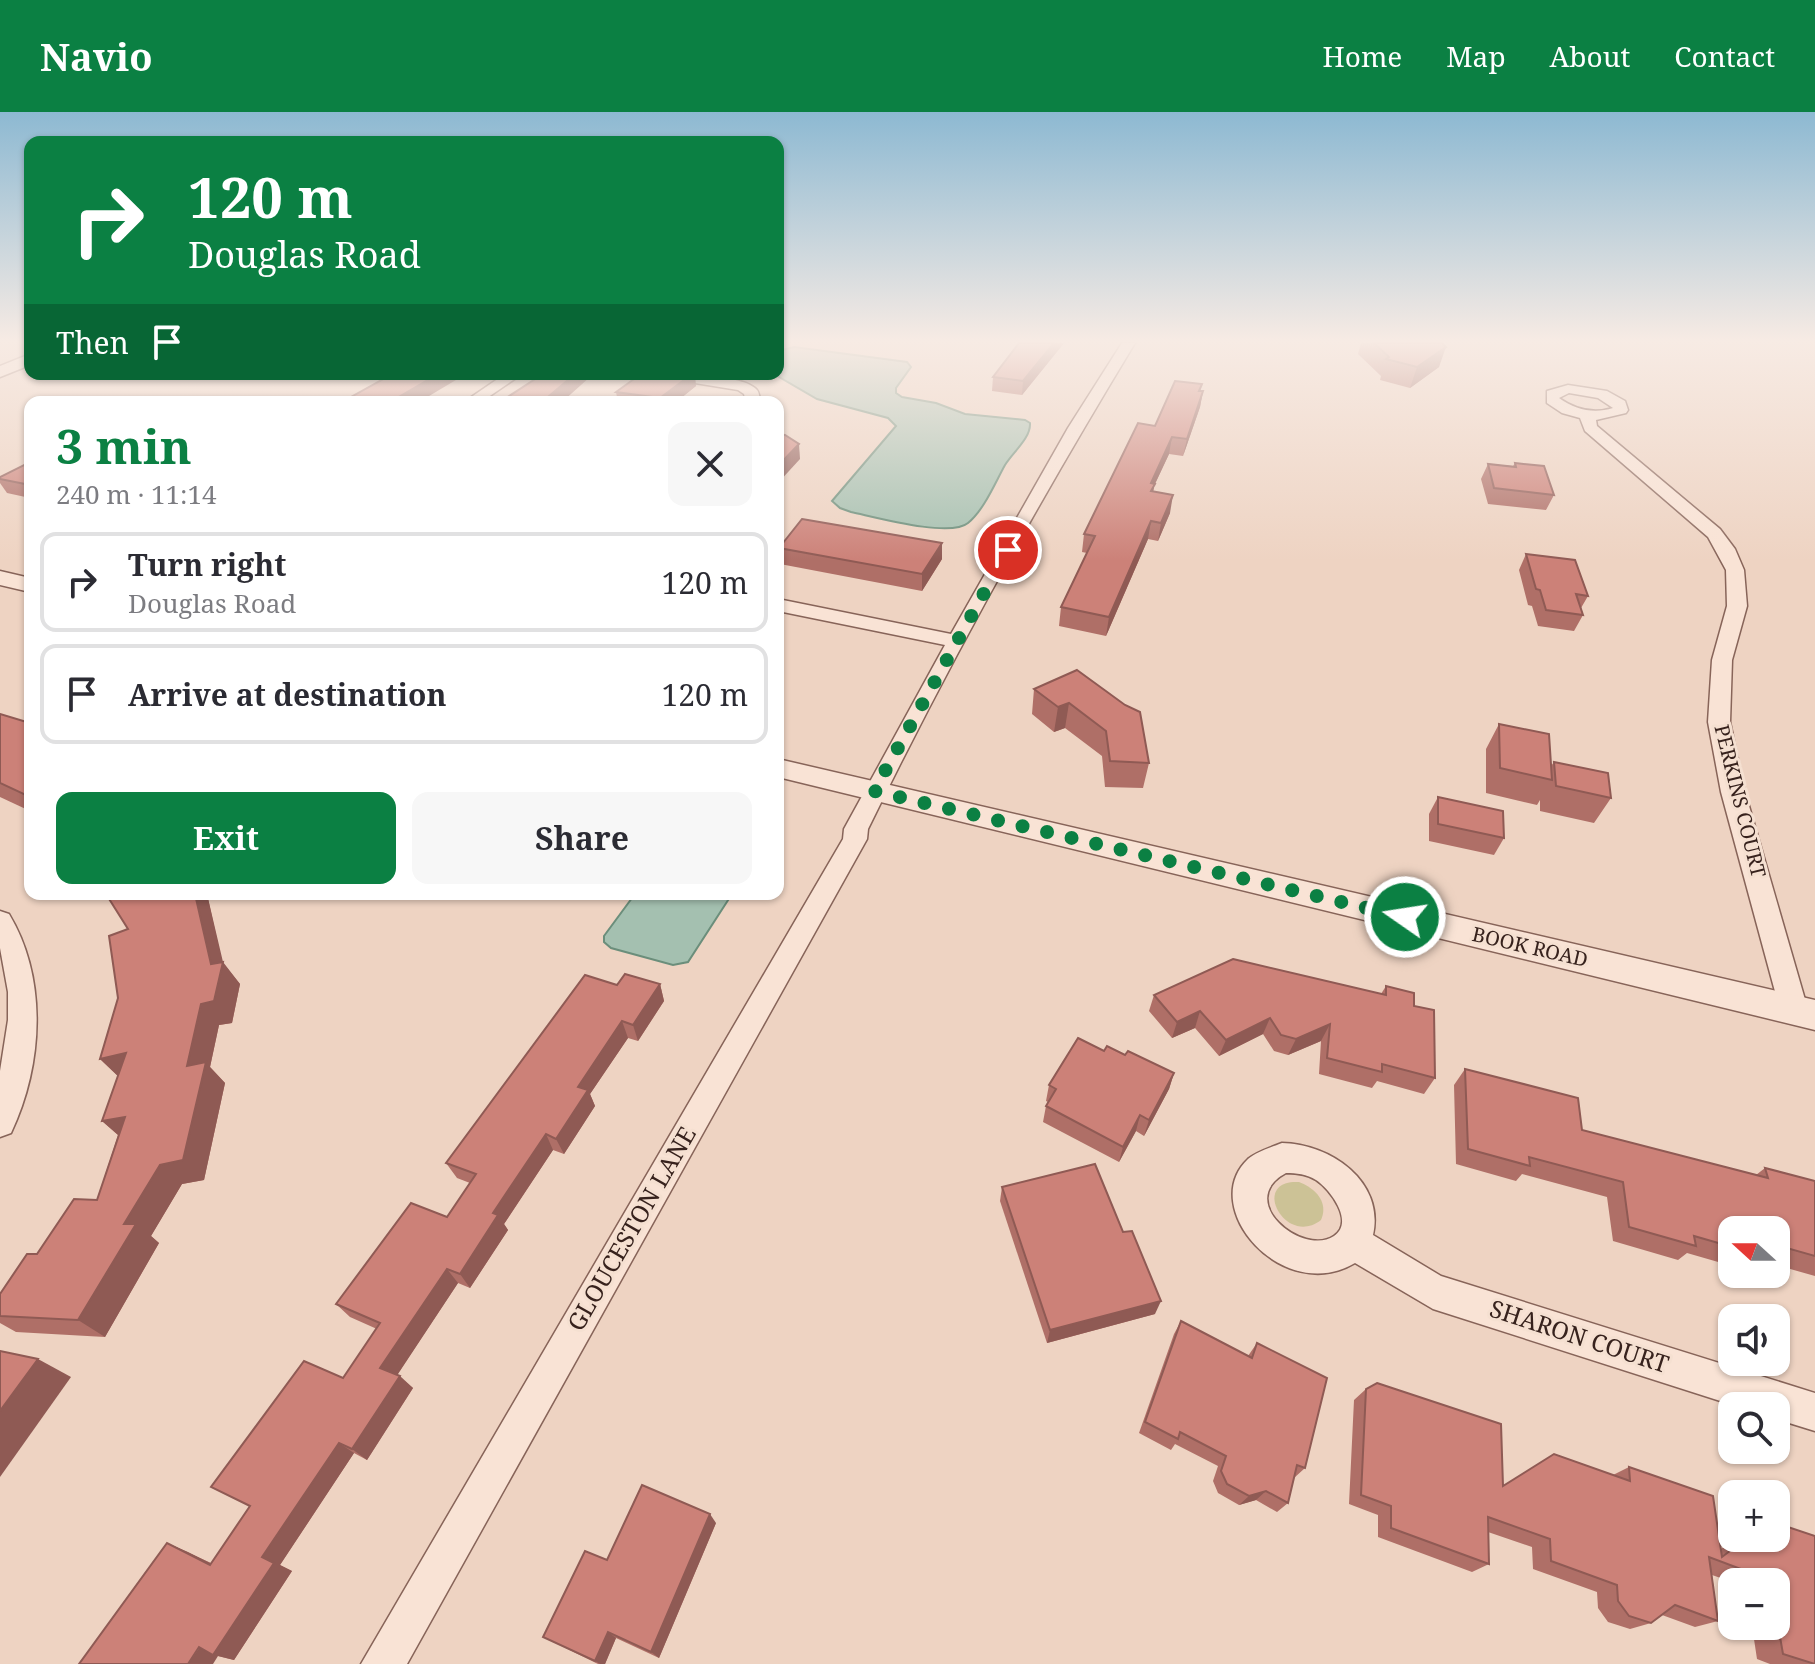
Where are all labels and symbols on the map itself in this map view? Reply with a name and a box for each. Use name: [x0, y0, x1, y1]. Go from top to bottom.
pin: [974, 516, 1042, 584]
street label: PERKINS COURT: [1708, 722, 1773, 880]
position arrow: [1363, 875, 1447, 959]
street label: BOOK ROAD: [1470, 920, 1591, 973]
street label: GLOUCESTON LANE: [559, 1120, 703, 1337]
north arrow: [1718, 1216, 1790, 1288]
street label: SHARON COURT: [1486, 1291, 1673, 1380]

